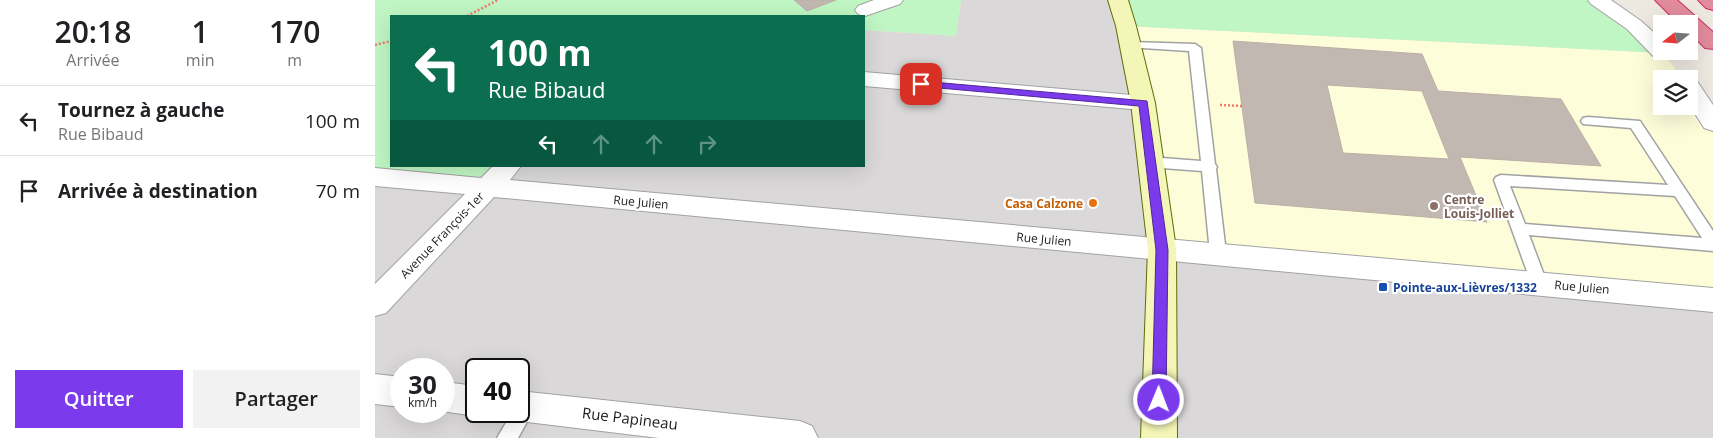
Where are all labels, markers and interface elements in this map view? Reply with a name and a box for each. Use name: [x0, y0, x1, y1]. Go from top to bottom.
text: 20:18: [55, 11, 131, 52]
text: 1: [192, 11, 209, 52]
text: 170: [269, 11, 320, 52]
north arrow: [1653, 15, 1697, 60]
map controls: [1653, 15, 1698, 115]
text: 100 m: [488, 29, 592, 76]
icon: left: [405, 35, 470, 100]
text: Arrivée: [66, 49, 120, 71]
text: min: [186, 49, 215, 71]
text: m: [287, 49, 302, 71]
pin: [900, 63, 942, 105]
icon: arrive: [907, 70, 935, 98]
button: layers: [1653, 70, 1698, 115]
text: Rue Bibaud: [488, 74, 606, 104]
text: Tournez à gauche: [58, 97, 224, 123]
icon: left: [15, 107, 43, 135]
text: 100 m: [305, 108, 360, 134]
text: Rue Bibaud: [58, 123, 143, 145]
icon: left: [534, 130, 562, 158]
icon: ahead: [587, 130, 615, 158]
icon: ahead: [640, 130, 668, 158]
icon: right: [693, 130, 721, 158]
icon: arrive: [15, 177, 43, 205]
text: Arrivée à destination: [58, 178, 258, 204]
text: 70 m: [316, 178, 360, 204]
street label: Avenue François-1er: [396, 188, 488, 282]
street label: Rue Julien: [613, 191, 669, 213]
place label: Centre Louis-Jolliet: [1444, 191, 1514, 222]
place label: Casa Calzone: [1005, 195, 1083, 212]
marker: Casa Calzone: [1087, 197, 1099, 209]
marker: Centre Louis-Jolliet: [1428, 200, 1440, 212]
street label: Rue Julien: [1016, 228, 1072, 250]
street label: Rue Julien: [1554, 276, 1610, 298]
place label: Pointe-aux-Lièvres/1332: [1393, 279, 1537, 296]
marker: Pointe-aux-Lièvres/1332: [1377, 281, 1389, 293]
speed limit sign: 40: [465, 358, 530, 423]
text: 30: [408, 367, 437, 401]
button: Quitter: [15, 370, 183, 428]
button: Partager: [193, 370, 360, 428]
position arrow: [1132, 373, 1184, 425]
text: km/h: [408, 394, 437, 411]
street label: Rue Papineau: [581, 402, 679, 434]

